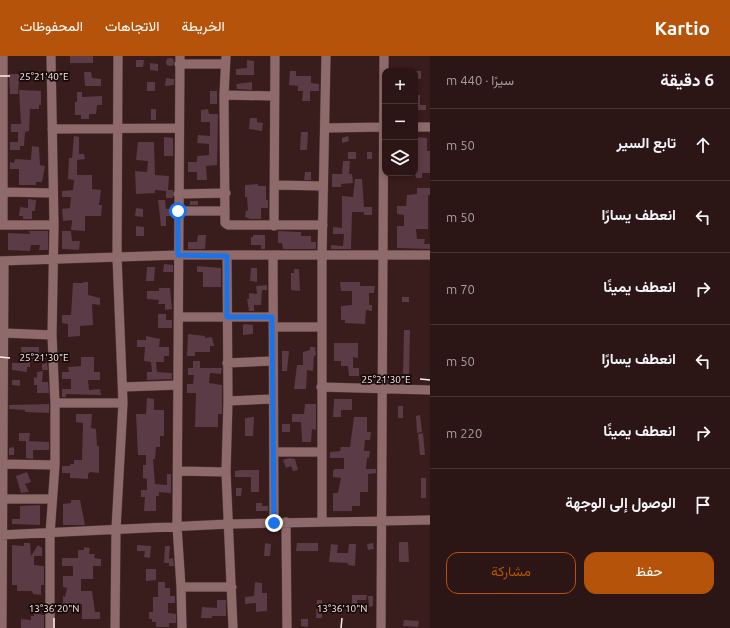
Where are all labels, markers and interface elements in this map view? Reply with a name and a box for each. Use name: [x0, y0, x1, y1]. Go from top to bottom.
text: Kartio: [654, 17, 710, 39]
text: المحفوظات: [20, 18, 83, 34]
text: الاتجاهات: [105, 18, 159, 34]
text: الخريطة: [181, 18, 225, 34]
map controls: [382, 68, 418, 176]
button: +: [382, 68, 418, 104]
text: 6 دقيقة: [660, 70, 714, 89]
text: 25°21'40"E: [19, 71, 69, 82]
text: سيرًا · 440 m: [446, 73, 514, 87]
button: −: [382, 104, 418, 140]
text: تابع السير: [617, 134, 676, 151]
icon: ahead: [692, 134, 714, 156]
text: 50 m: [446, 138, 475, 152]
button: layers: [382, 140, 418, 176]
route start: [169, 202, 187, 220]
text: انعطف يسارًا: [601, 206, 676, 223]
icon: left: [692, 206, 714, 228]
text: 50 m: [446, 210, 475, 224]
text: انعطف يمينًا: [603, 278, 676, 295]
icon: right: [692, 278, 714, 300]
text: 70 m: [446, 282, 475, 296]
text: انعطف يسارًا: [601, 350, 676, 367]
icon: left: [692, 350, 714, 372]
text: 25°21'30"E: [19, 352, 69, 363]
text: 50 m: [446, 354, 475, 368]
text: 25°21'30"E: [361, 374, 411, 385]
text: انعطف يمينًا: [603, 422, 676, 439]
icon: right: [692, 422, 714, 444]
text: 220 m: [446, 426, 482, 440]
text: الوصول إلى الوجهة: [565, 494, 676, 511]
icon: arrive: [692, 494, 714, 516]
route end: [265, 514, 283, 532]
button: مشاركة: [446, 552, 576, 594]
button: حفظ: [584, 552, 714, 594]
text: 13°36'20"N: [29, 603, 79, 614]
text: 13°36'10"N: [317, 603, 367, 614]

